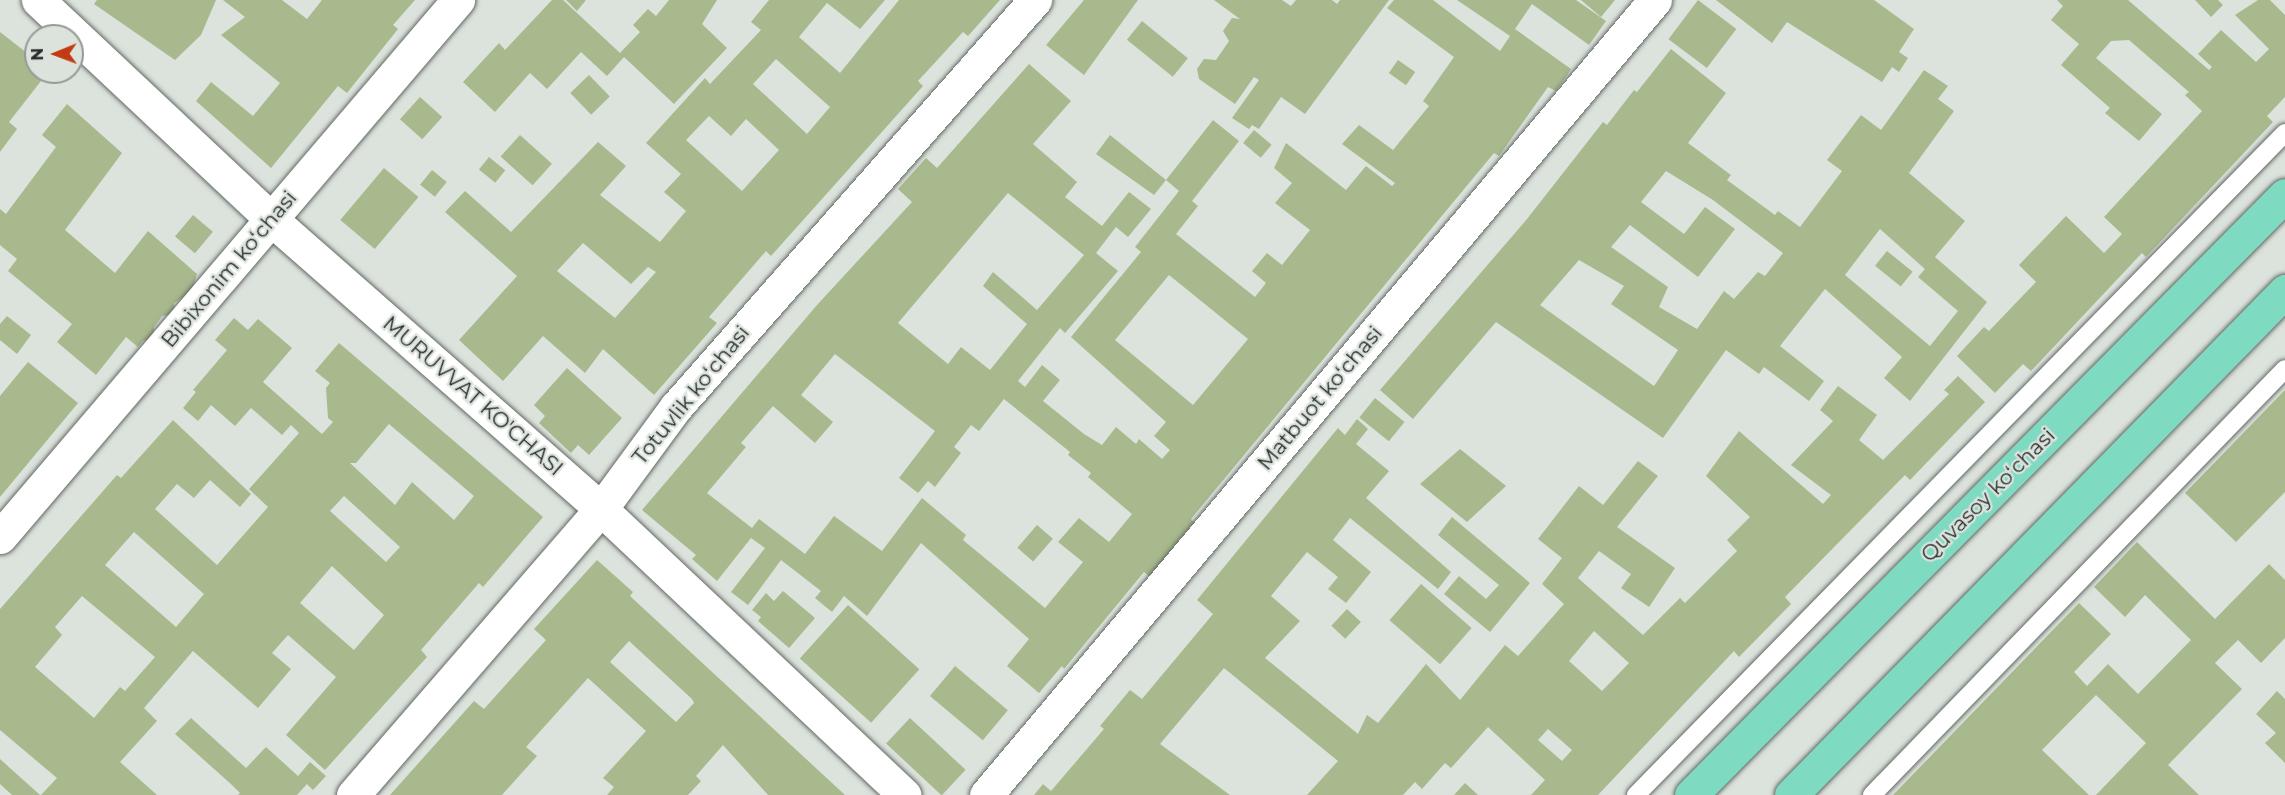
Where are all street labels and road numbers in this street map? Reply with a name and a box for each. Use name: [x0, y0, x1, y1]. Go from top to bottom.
street label: Bibixonim koʻchasi: [156, 185, 302, 353]
street label: MURUVVAT KO'CHASI: [378, 311, 568, 481]
street label: Totuvlik koʻchasi: [627, 320, 755, 470]
street label: Matbuot koʻchasi: [1252, 321, 1388, 475]
street label: Quvasoy koʻchasi: [1916, 423, 2060, 567]

